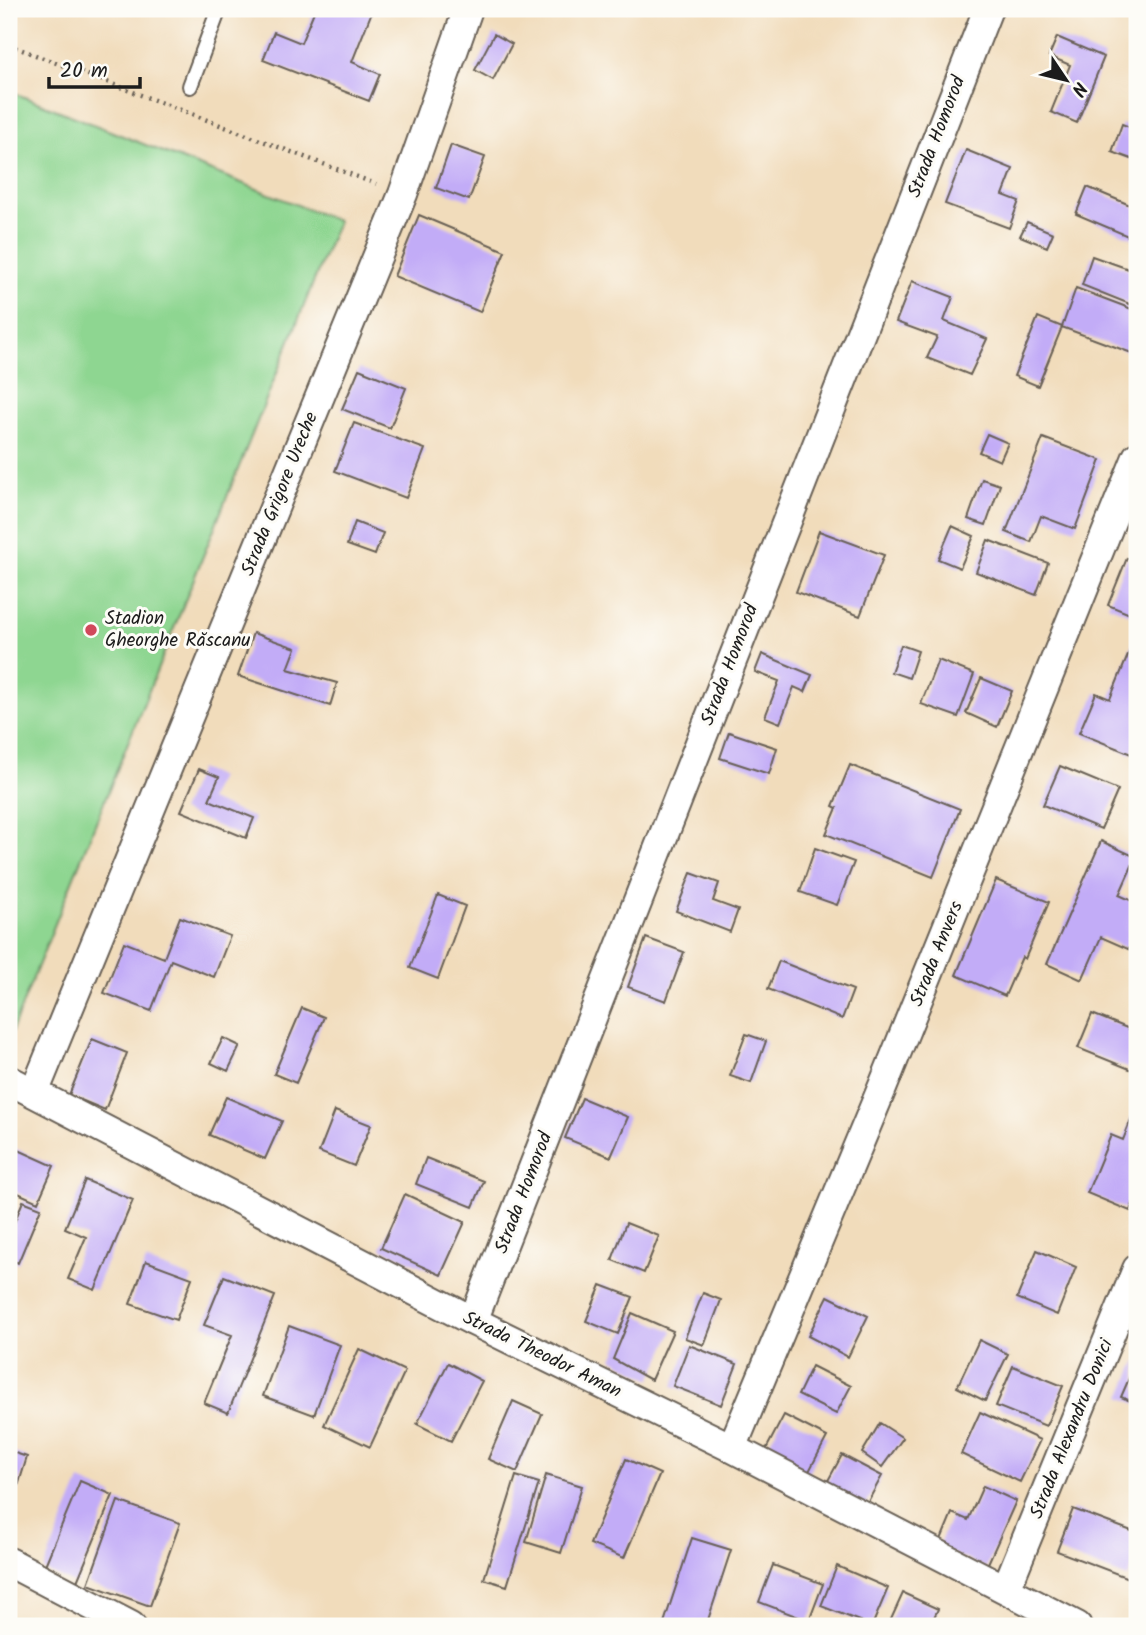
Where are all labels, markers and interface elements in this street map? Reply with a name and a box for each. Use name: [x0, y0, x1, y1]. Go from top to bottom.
scale bar: [49, 46, 140, 90]
north arrow: [1030, 46, 1100, 116]
text: 20 m: [60, 55, 108, 88]
street label: Strada Homorod: [900, 71, 974, 202]
text: N: [1063, 75, 1094, 102]
street label: Strada Grigore Ureche: [233, 407, 327, 581]
street label: Strada Homorod: [693, 599, 767, 730]
place label: Stadion Gheorghe Răscanu: [105, 604, 250, 656]
marker: Stadion Gheorghe Răscanu: [83, 622, 99, 638]
street label: Strada Anvers: [902, 897, 972, 1011]
street label: Strada Homorod: [487, 1127, 561, 1258]
street label: Strada Theodor Aman: [457, 1303, 627, 1407]
street label: Strada Alexandru Donici: [1022, 1333, 1122, 1523]

